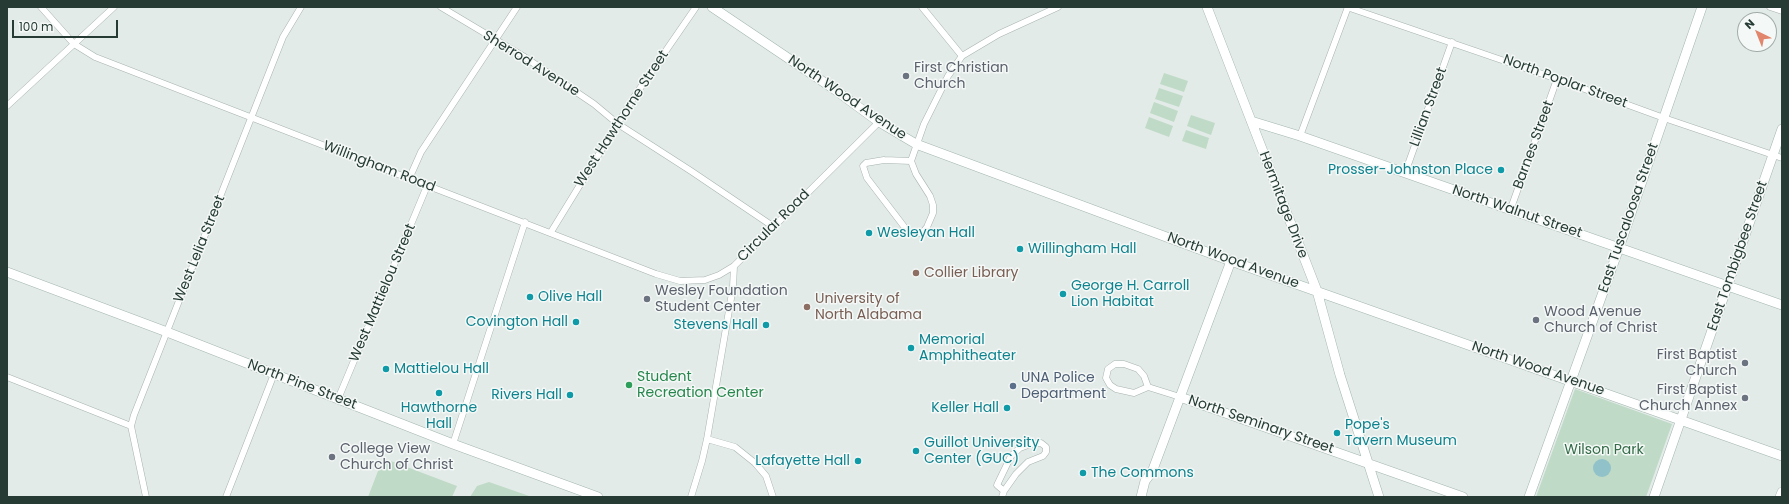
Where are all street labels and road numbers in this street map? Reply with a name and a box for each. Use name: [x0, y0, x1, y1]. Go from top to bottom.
street label: Sherrod Avenue: [479, 27, 583, 101]
street label: West Hawthorne Street: [571, 47, 673, 191]
street label: North Wood Avenue: [785, 52, 909, 144]
street label: North Poplar Street: [1500, 52, 1630, 112]
street label: Lillian Street: [1407, 65, 1451, 149]
street label: Barnes Street: [1510, 98, 1558, 192]
street label: Willingham Road: [321, 138, 437, 196]
street label: East Tuscaloosa Street: [1595, 141, 1663, 295]
street label: Hermitage Drive: [1255, 149, 1311, 261]
street label: East Tombigbee Street: [1704, 179, 1772, 333]
street label: North Walnut Street: [1450, 182, 1584, 242]
street label: Circular Road: [734, 186, 814, 266]
street label: West Lelia Street: [171, 193, 229, 305]
street label: West Mattielou Street: [346, 221, 420, 365]
street label: North Wood Avenue: [1165, 229, 1301, 293]
street label: North Wood Avenue: [1469, 338, 1607, 400]
street label: North Pine Street: [245, 356, 359, 414]
street label: North Seminary Street: [1186, 392, 1336, 458]

